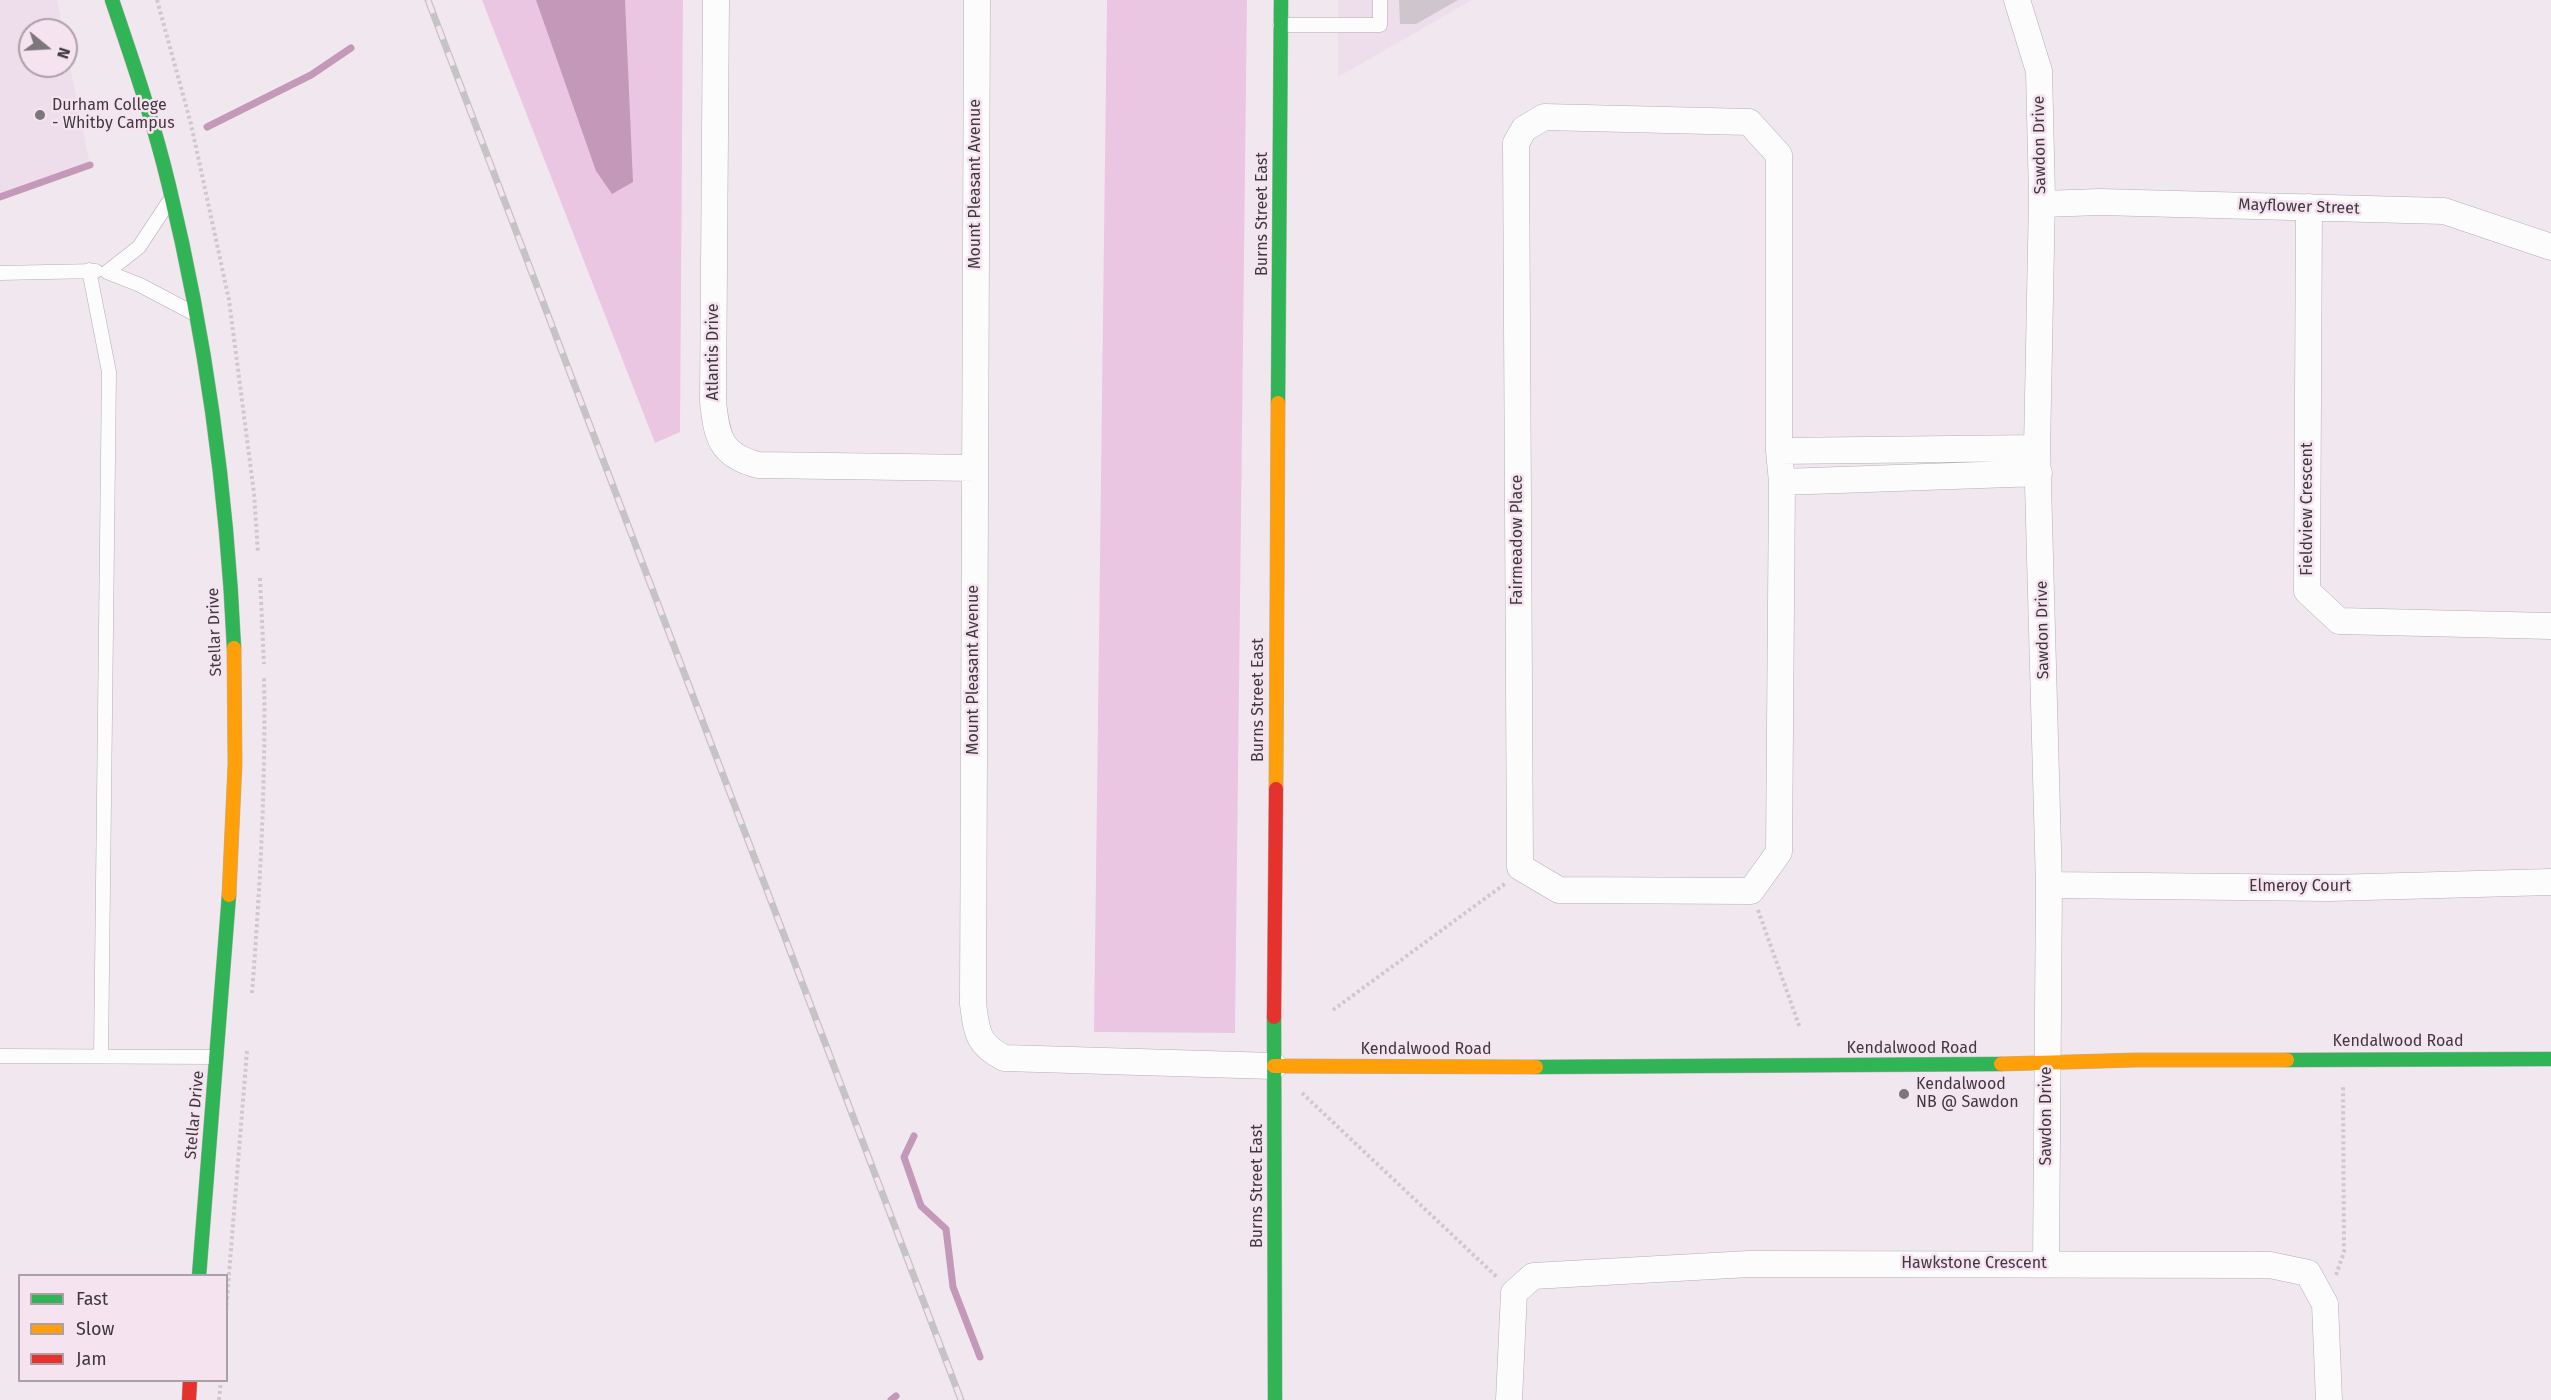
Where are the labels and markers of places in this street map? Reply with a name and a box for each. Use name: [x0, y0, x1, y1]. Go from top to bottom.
place label: Durham College - Whitby Campus: [52, 96, 175, 134]
marker: Durham College - Whitby Campus: [33, 108, 47, 122]
place label: Kendalwood NB @ Sawdon: [1916, 1075, 2019, 1113]
marker: Kendalwood NB @ Sawdon: [1897, 1087, 1911, 1101]

